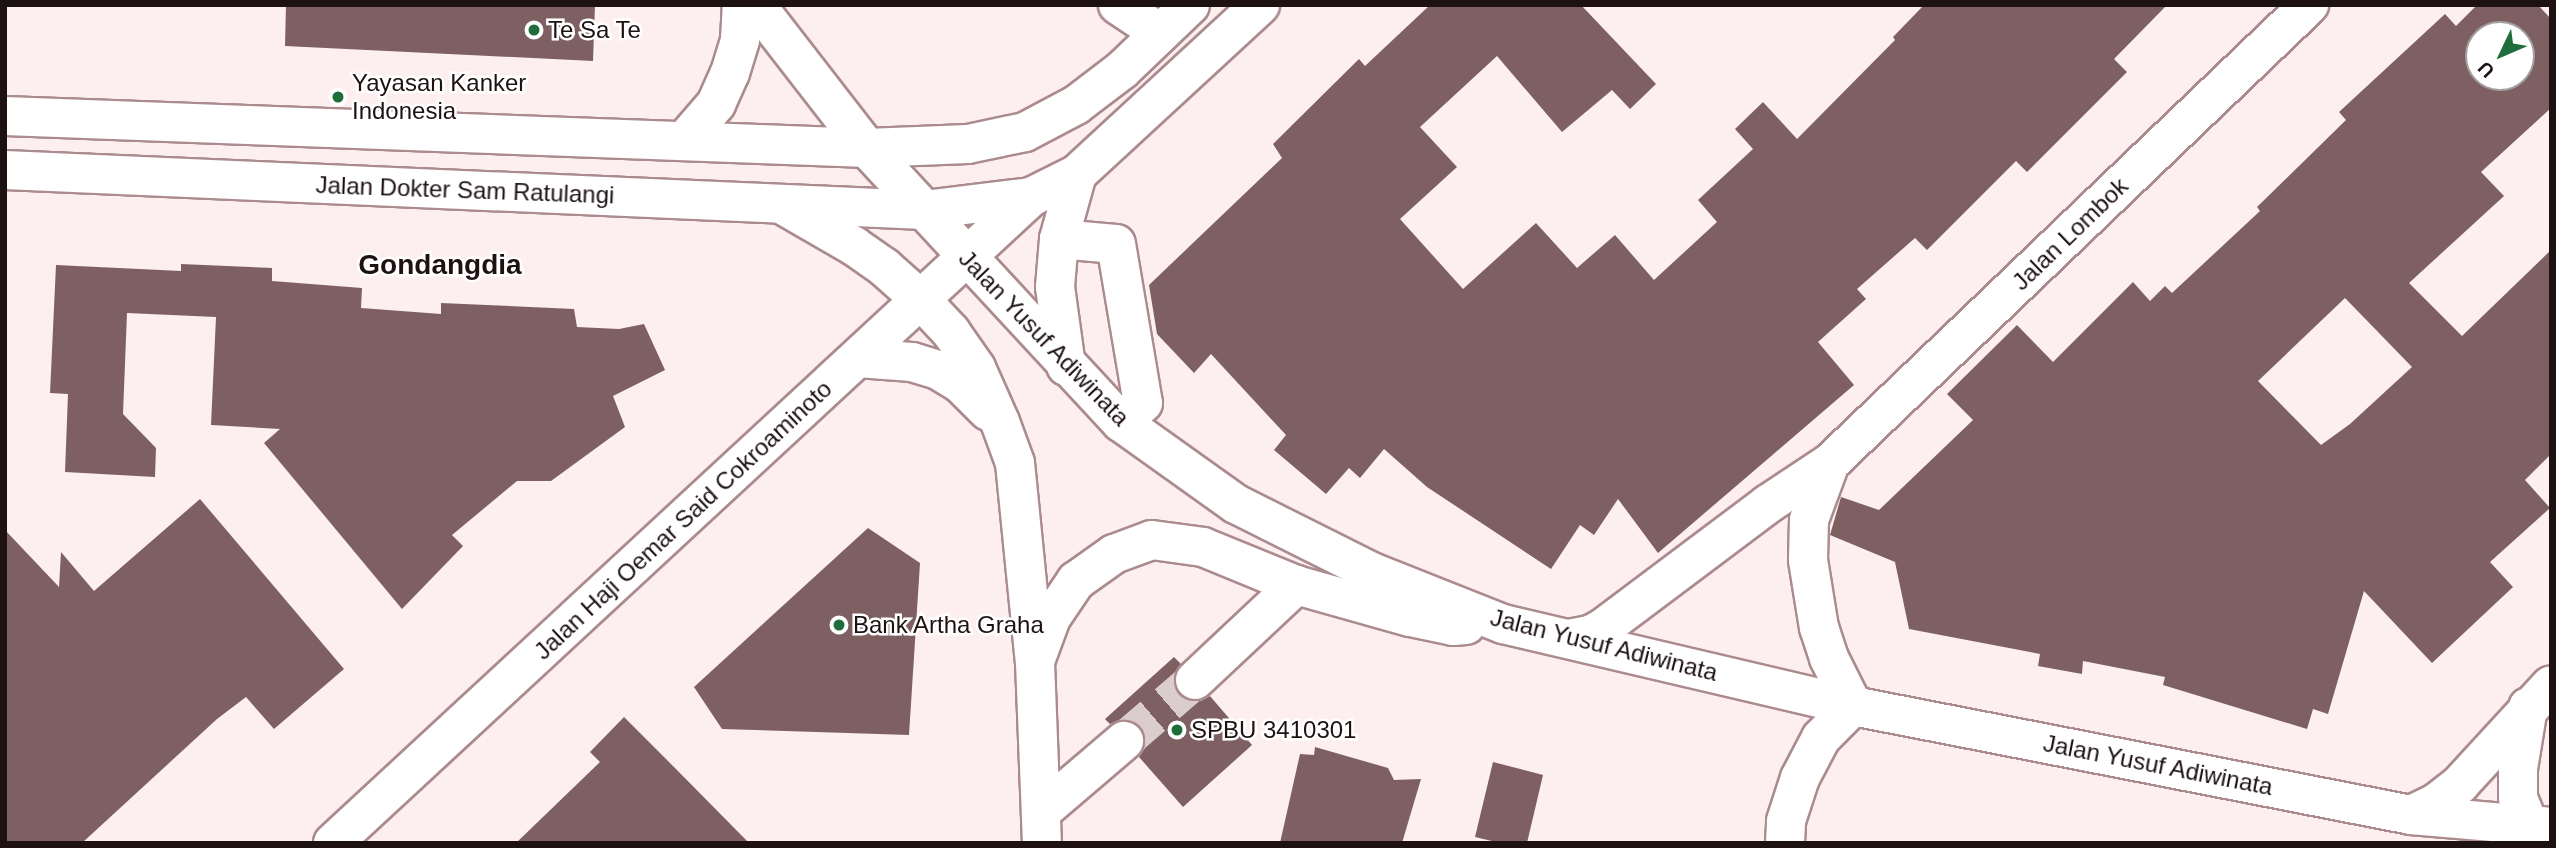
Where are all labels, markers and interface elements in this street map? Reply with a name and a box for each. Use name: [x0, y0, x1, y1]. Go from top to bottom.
place label: Te Sa Te: [548, 16, 641, 44]
north arrow: [2465, 21, 2535, 91]
marker: Te Sa Te: [526, 22, 542, 38]
text: U: [2474, 57, 2498, 82]
place label: Yayasan Kanker Indonesia: [352, 69, 526, 125]
marker: Yayasan Kanker Indonesia: [330, 89, 346, 105]
street label: Jalan Dokter Sam Ratulangi: [315, 170, 615, 210]
street label: Jalan Lombok: [2006, 172, 2134, 296]
street label: Jalan Yusuf Adiwinata: [952, 244, 1136, 432]
district label: Gondangdia: [358, 248, 522, 282]
street label: Jalan Haji Oemar Said Cokroaminoto: [528, 374, 838, 666]
street label: Jalan Yusuf Adiwinata: [1487, 603, 1721, 687]
place label: Bank Artha Graha: [853, 611, 1045, 639]
marker: Bank Artha Graha: [831, 617, 847, 633]
place label: SPBU 3410301: [1191, 716, 1356, 744]
marker: SPBU 3410301: [1169, 722, 1185, 738]
street label: Jalan Yusuf Adiwinata: [2040, 728, 2276, 802]

